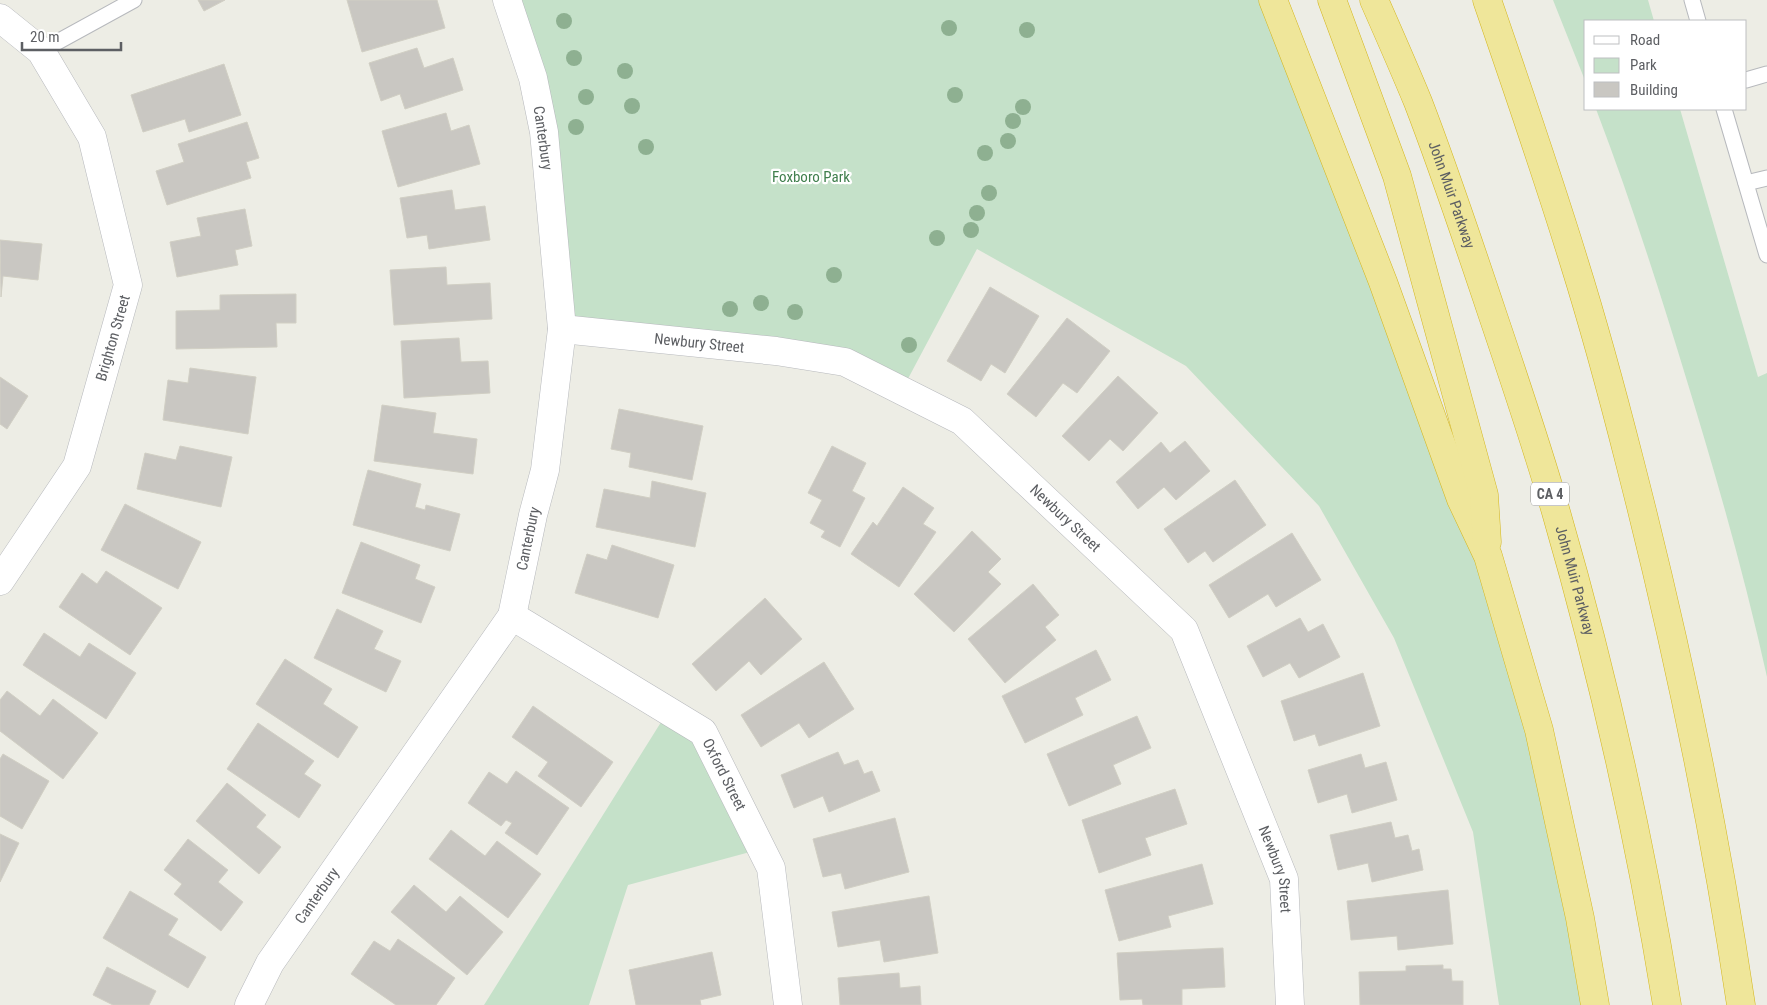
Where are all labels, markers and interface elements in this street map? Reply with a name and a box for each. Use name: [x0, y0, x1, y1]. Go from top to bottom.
scale bar: [22, 20, 121, 52]
legend: [1584, 20, 1747, 110]
text: 20 m: [30, 28, 60, 46]
text: Road: [1630, 31, 1660, 49]
text: Park: [1630, 56, 1657, 74]
text: Building: [1630, 81, 1678, 99]
street label: Canterbury: [530, 105, 556, 171]
street label: John Muir Parkway: [1425, 139, 1479, 251]
park label: Foxboro Park: [772, 168, 850, 186]
street label: Brighton Street: [92, 293, 134, 383]
street label: Newbury Street: [653, 330, 745, 357]
street label: Newbury Street: [1026, 481, 1104, 556]
road number: CA 4: [1531, 482, 1569, 506]
street label: Canterbury: [513, 505, 544, 572]
street label: John Muir Parkway: [1551, 524, 1598, 637]
street label: Oxford Street: [699, 735, 750, 814]
street label: Newbury Street: [1255, 823, 1295, 913]
street label: Canterbury: [291, 864, 343, 927]

